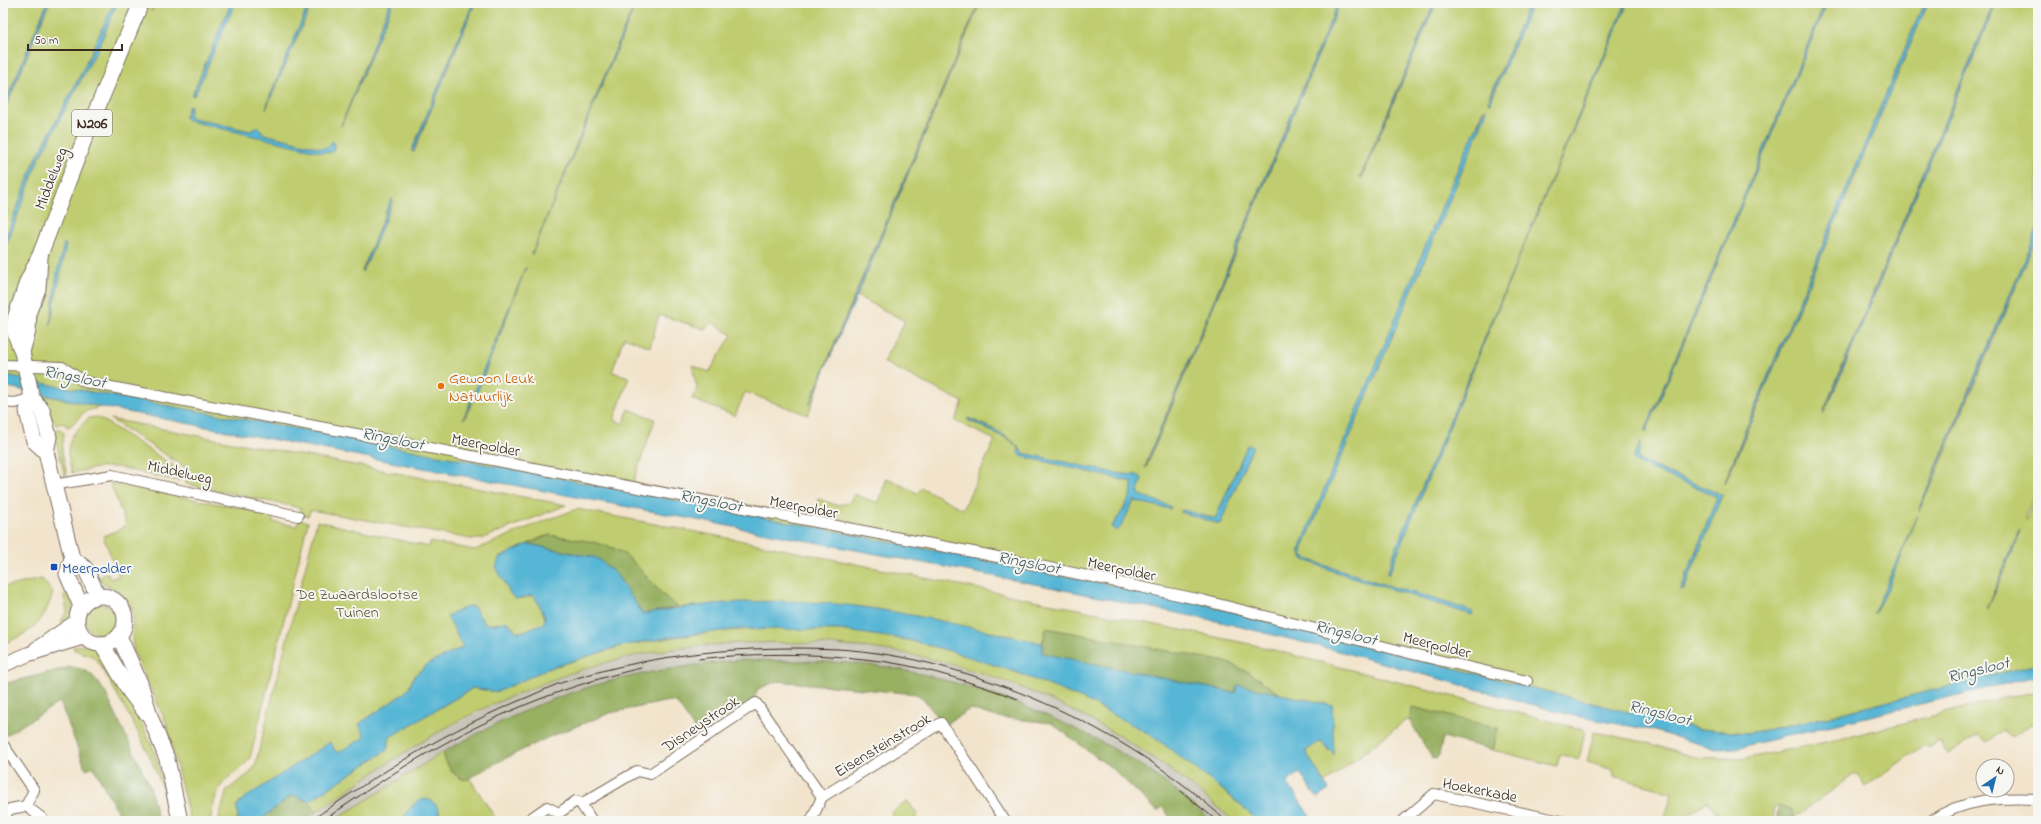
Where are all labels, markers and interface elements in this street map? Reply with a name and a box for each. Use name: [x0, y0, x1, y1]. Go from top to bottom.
scale bar: [28, 26, 122, 52]
text: 50 m: [34, 32, 58, 50]
road number: N206: [72, 110, 112, 136]
street label: Middelweg: [29, 144, 75, 213]
water label: Ringsloot: [41, 359, 110, 397]
place label: Gewoon Leuk Natuurlijk: [449, 367, 535, 409]
marker: Gewoon Leuk Natuurlijk: [436, 381, 446, 391]
water label: Ringsloot: [359, 421, 428, 459]
street label: Meerpolder: [449, 428, 522, 464]
street label: Middelweg: [145, 454, 214, 491]
water label: Ringsloot: [677, 483, 746, 521]
street label: Meerpolder: [767, 490, 840, 526]
water label: Ringsloot: [995, 545, 1064, 583]
street label: Meerpolder: [1085, 551, 1158, 589]
place label: Meerpolder: [62, 557, 131, 581]
marker: Meerpolder: [49, 562, 59, 572]
park label: De Zwaardslootse Tuinen: [295, 583, 419, 625]
water label: Ringsloot: [1312, 614, 1382, 655]
street label: Meerpolder: [1400, 626, 1473, 666]
water label: Ringsloot: [1945, 650, 2015, 691]
street label: Disneystrook: [657, 689, 745, 760]
water label: Ringsloot: [1626, 694, 1696, 735]
street label: Eisensteinstrook: [830, 707, 937, 784]
north arrow: [1975, 758, 2015, 798]
text: N: [1993, 762, 2008, 779]
street label: Hoekerkade: [1440, 772, 1520, 810]

